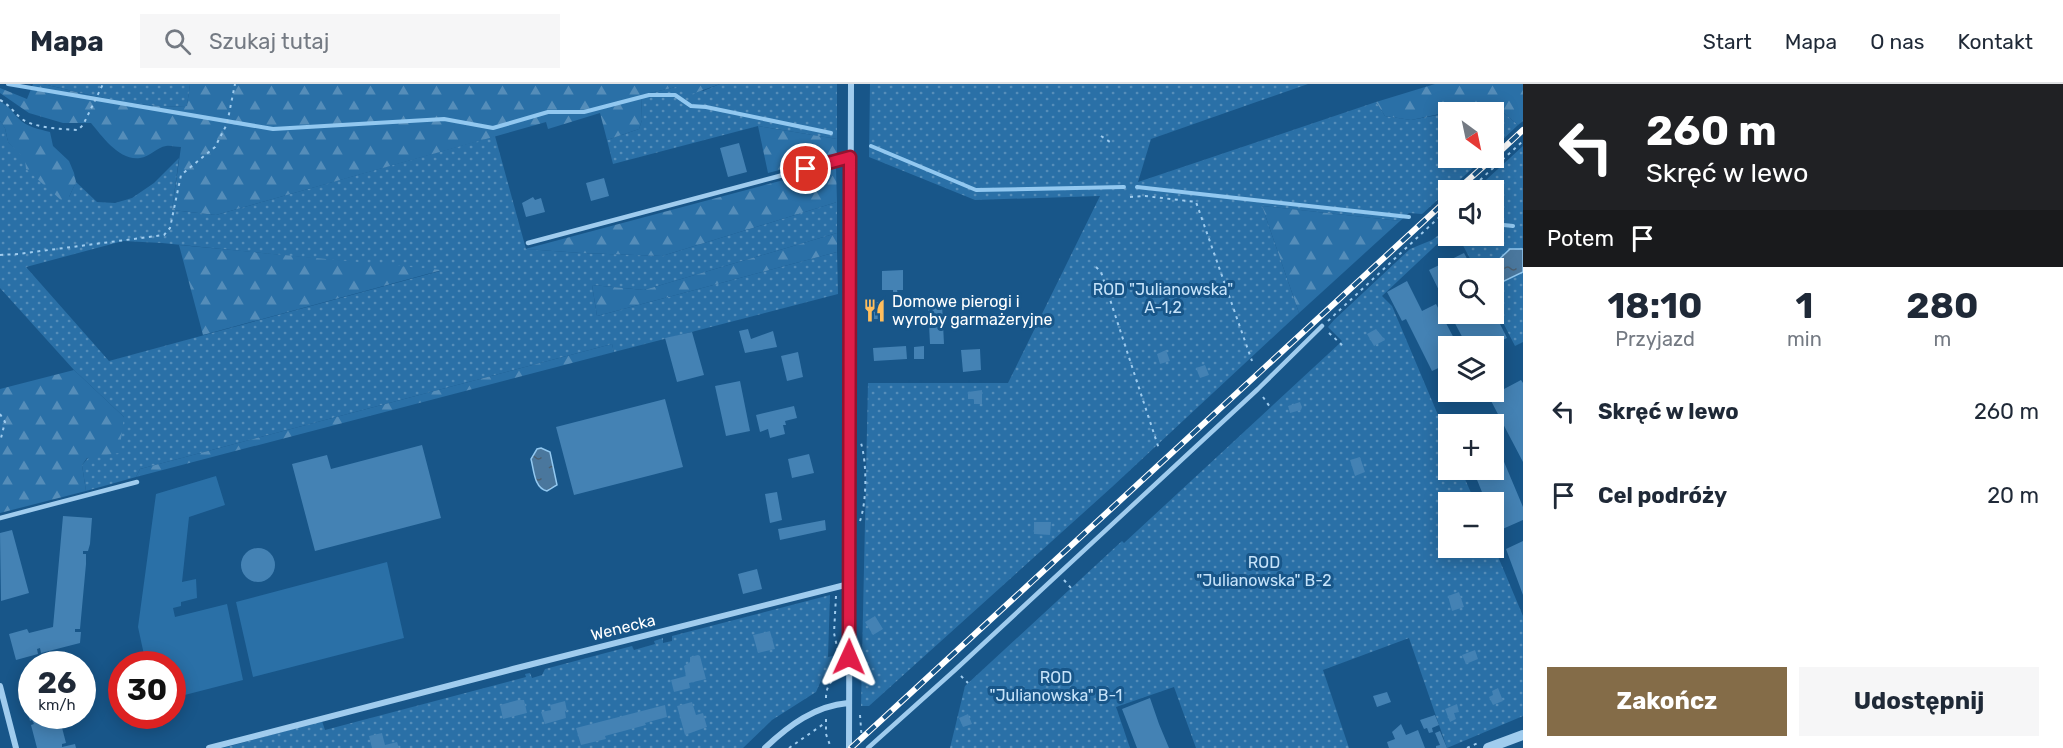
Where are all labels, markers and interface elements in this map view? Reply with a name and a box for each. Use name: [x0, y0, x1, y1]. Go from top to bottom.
search box: [140, 14, 560, 68]
text: Mapa: [30, 25, 104, 58]
icon: search: [161, 25, 194, 58]
text: Szukaj tutaj: [209, 28, 329, 55]
text: Start: [1703, 29, 1752, 54]
text: Mapa: [1785, 29, 1837, 54]
text: O nas: [1870, 29, 1925, 54]
text: Kontakt: [1958, 29, 2033, 54]
north arrow: [1438, 102, 1504, 168]
map controls: [1438, 102, 1504, 558]
text: 260 m: [1646, 106, 1777, 156]
icon: left: [1547, 108, 1625, 186]
pin: [780, 143, 831, 194]
icon: arrive: [789, 152, 822, 185]
text: Skręć w lewo: [1646, 157, 1809, 189]
button: sound: [1438, 180, 1504, 246]
icon: arrive: [1626, 222, 1659, 255]
text: Potem: [1547, 225, 1614, 252]
button: search: [1438, 258, 1504, 324]
park label: ROD "Julianowska" A-1,2: [1093, 280, 1233, 317]
text: 18:10: [1607, 284, 1703, 327]
text: 1: [1795, 284, 1813, 327]
text: 280: [1906, 284, 1979, 327]
place label: Domowe pierogi i wyroby garmażeryjne: [892, 292, 1052, 329]
restaurant icon: Domowe pierogi i wyroby garmażeryjne: [861, 297, 887, 323]
text: Przyjazd: [1615, 327, 1695, 351]
text: min: [1787, 327, 1822, 351]
text: m: [1934, 327, 1951, 351]
button: layers: [1438, 336, 1504, 402]
icon: left: [1547, 395, 1580, 428]
text: Skręć w lewo: [1598, 398, 1739, 425]
text: 260 m: [1974, 398, 2039, 425]
button: +: [1438, 414, 1504, 480]
icon: arrive: [1547, 479, 1580, 512]
text: Cel podróży: [1598, 482, 1727, 509]
text: 20 m: [1987, 482, 2039, 509]
button: −: [1438, 492, 1504, 558]
park label: ROD "Julianowska" B-2: [1196, 553, 1332, 590]
street label: Wenecka: [589, 610, 657, 645]
position arrow: [817, 625, 881, 689]
speed limit sign: 30: [108, 651, 186, 729]
text: 26: [37, 665, 77, 701]
button: Zakończ: [1547, 667, 1787, 736]
button: Udostępnij: [1799, 667, 2039, 736]
park label: ROD "Julianowska" B-1: [990, 668, 1122, 705]
text: km/h: [38, 696, 76, 714]

